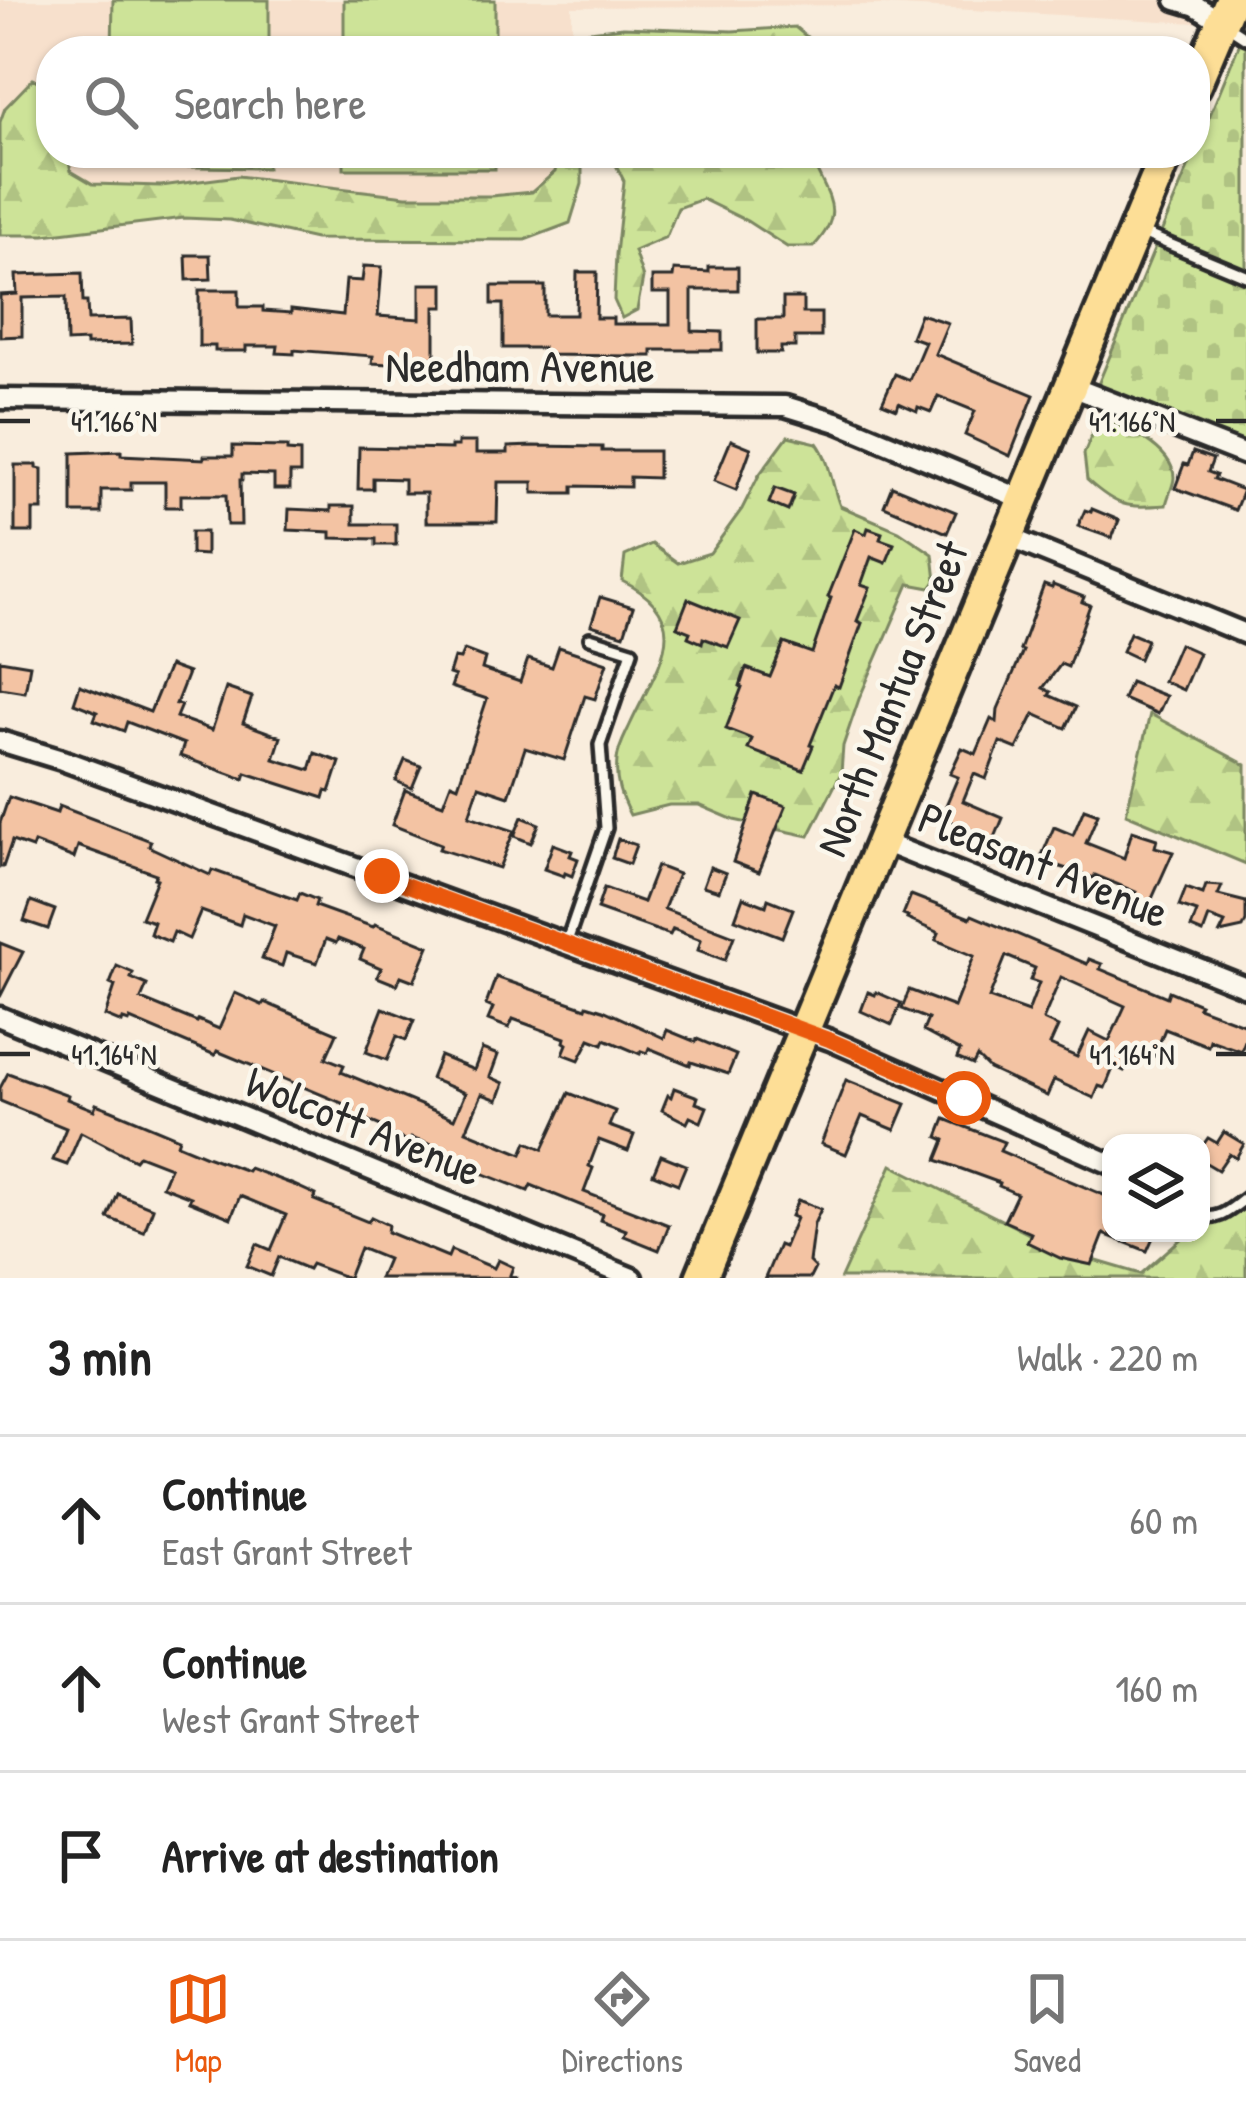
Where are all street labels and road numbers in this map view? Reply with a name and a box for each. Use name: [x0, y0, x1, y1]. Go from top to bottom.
street label: Needham Avenue: [386, 335, 655, 396]
street label: North Mantua Street: [800, 531, 982, 865]
street label: Pleasant Avenue: [910, 786, 1178, 942]
street label: Wolcott Avenue: [237, 1050, 491, 1200]

